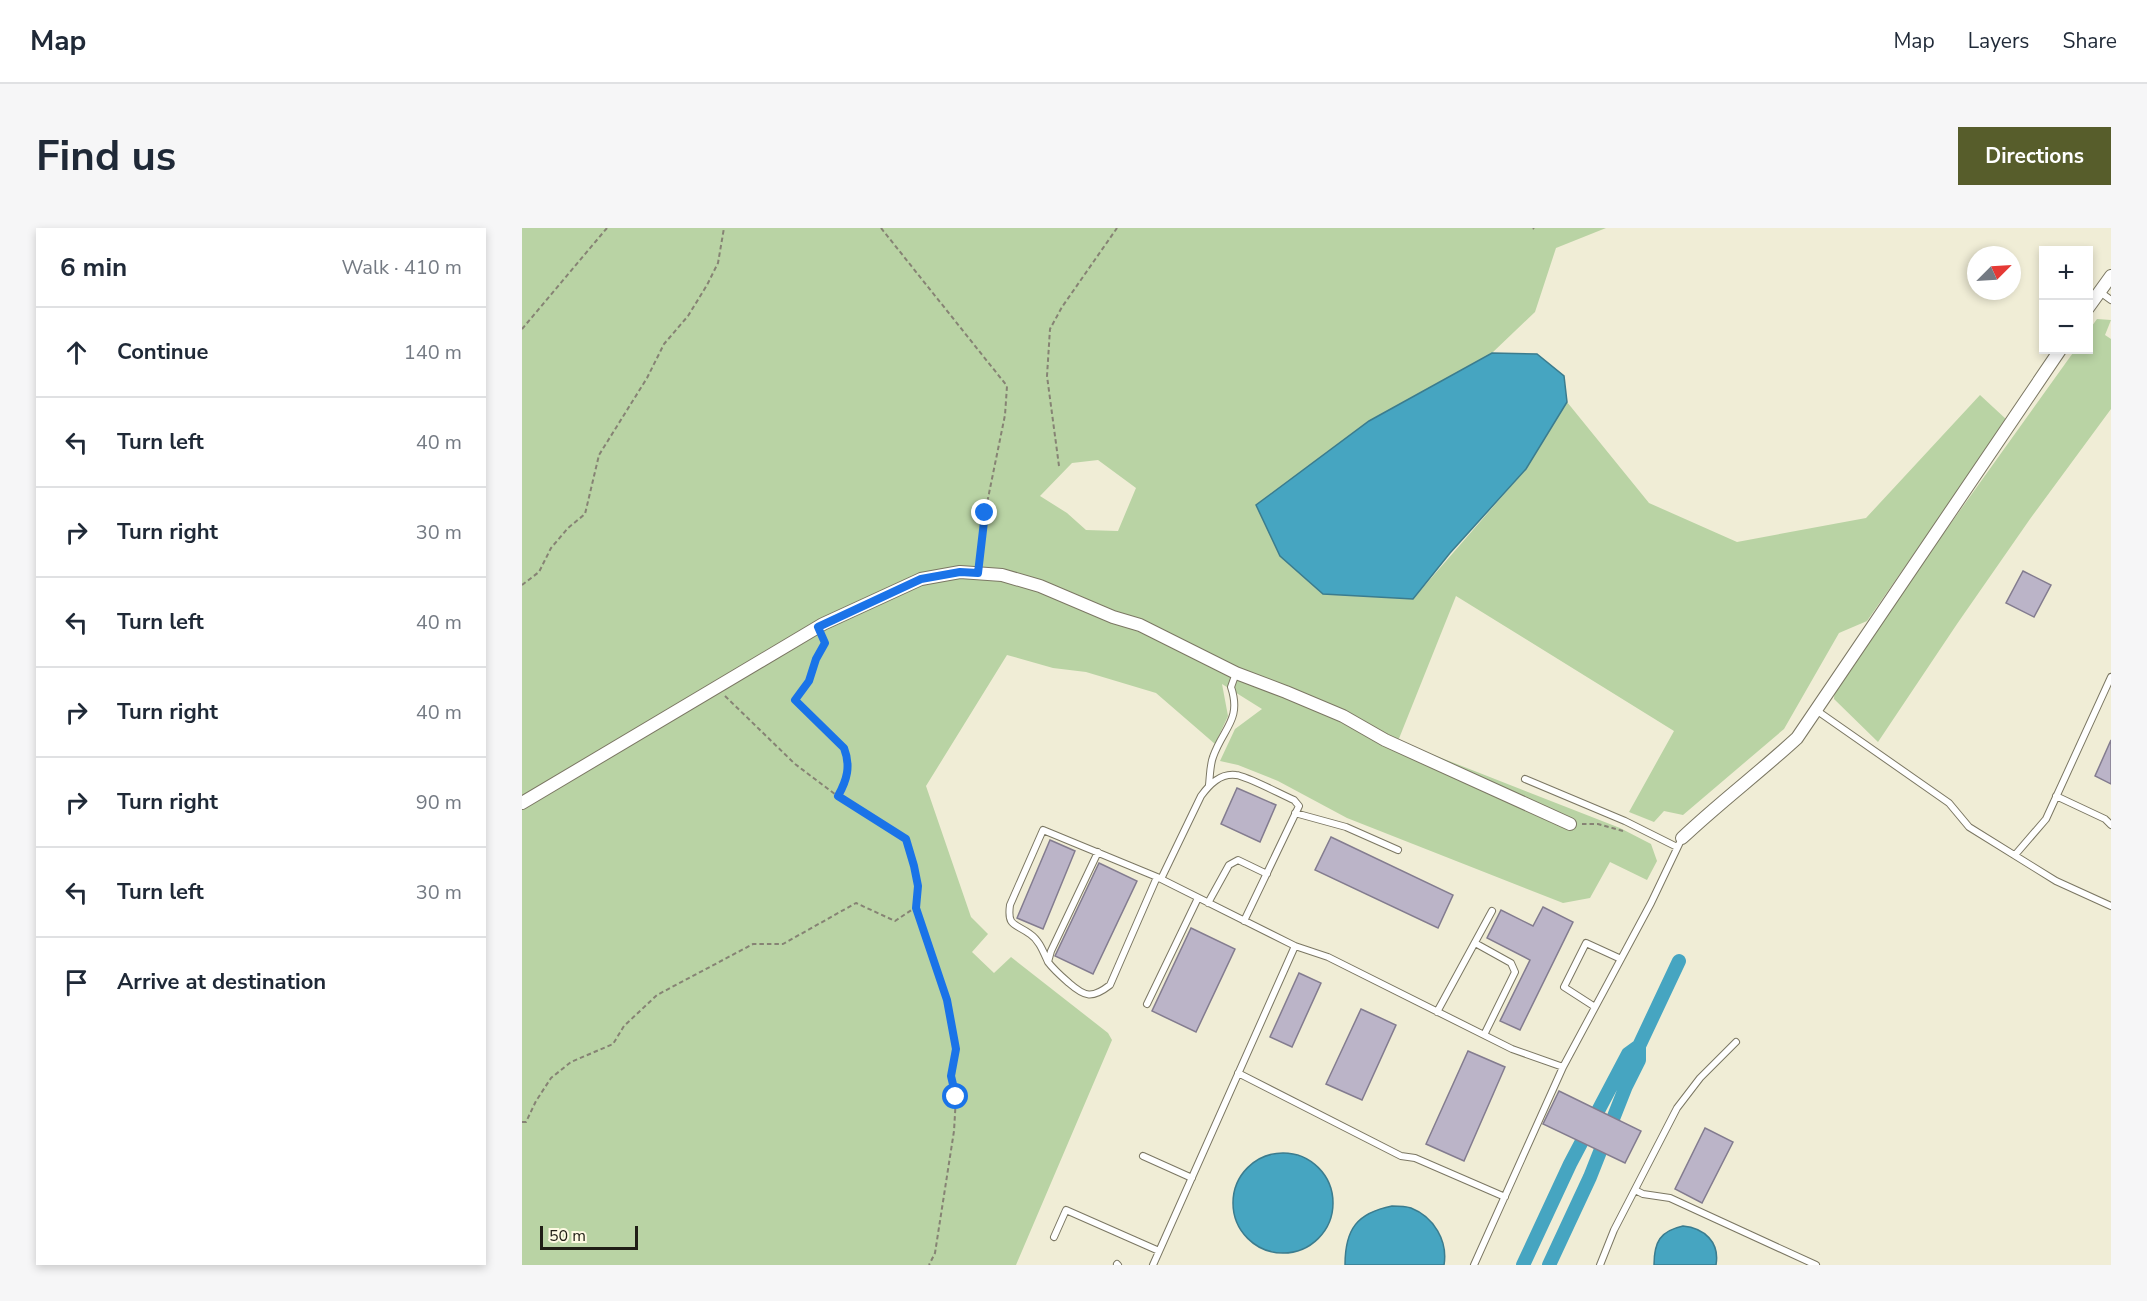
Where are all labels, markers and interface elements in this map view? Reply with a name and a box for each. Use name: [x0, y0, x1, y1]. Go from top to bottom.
text: Map: [30, 22, 86, 60]
text: Map: [1893, 27, 1935, 55]
text: Layers: [1968, 27, 2029, 55]
text: Share: [2062, 27, 2117, 55]
button: Directions: [1958, 127, 2111, 185]
text: Find us: [36, 128, 176, 185]
north arrow: [1967, 246, 2021, 300]
map controls: [2039, 246, 2093, 354]
button: +: [2039, 246, 2093, 300]
text: 6 min: [60, 250, 127, 285]
text: Walk · 410 m: [342, 254, 462, 281]
button: −: [2039, 300, 2093, 354]
icon: ahead: [60, 336, 93, 369]
text: Continue: [117, 337, 208, 367]
text: 140 m: [404, 339, 462, 366]
icon: left: [60, 426, 93, 459]
text: Turn left: [117, 427, 204, 457]
text: 40 m: [416, 429, 462, 456]
route end: [971, 499, 997, 525]
icon: right: [60, 516, 93, 549]
text: Turn right: [117, 517, 218, 547]
text: 30 m: [416, 519, 462, 546]
icon: left: [60, 606, 93, 639]
text: Turn left: [117, 607, 204, 637]
text: 40 m: [416, 609, 462, 636]
icon: right: [60, 696, 93, 729]
text: Turn right: [117, 697, 218, 727]
text: 40 m: [416, 699, 462, 726]
icon: right: [60, 786, 93, 819]
text: Turn right: [117, 787, 218, 817]
text: 90 m: [416, 789, 462, 816]
icon: left: [60, 876, 93, 909]
text: Turn left: [117, 877, 204, 907]
text: 30 m: [416, 879, 462, 906]
icon: arrive: [60, 966, 93, 999]
text: Arrive at destination: [117, 967, 326, 997]
route start: [942, 1083, 968, 1109]
scale bar: [540, 1223, 638, 1250]
text: 50 m: [549, 1225, 586, 1247]

